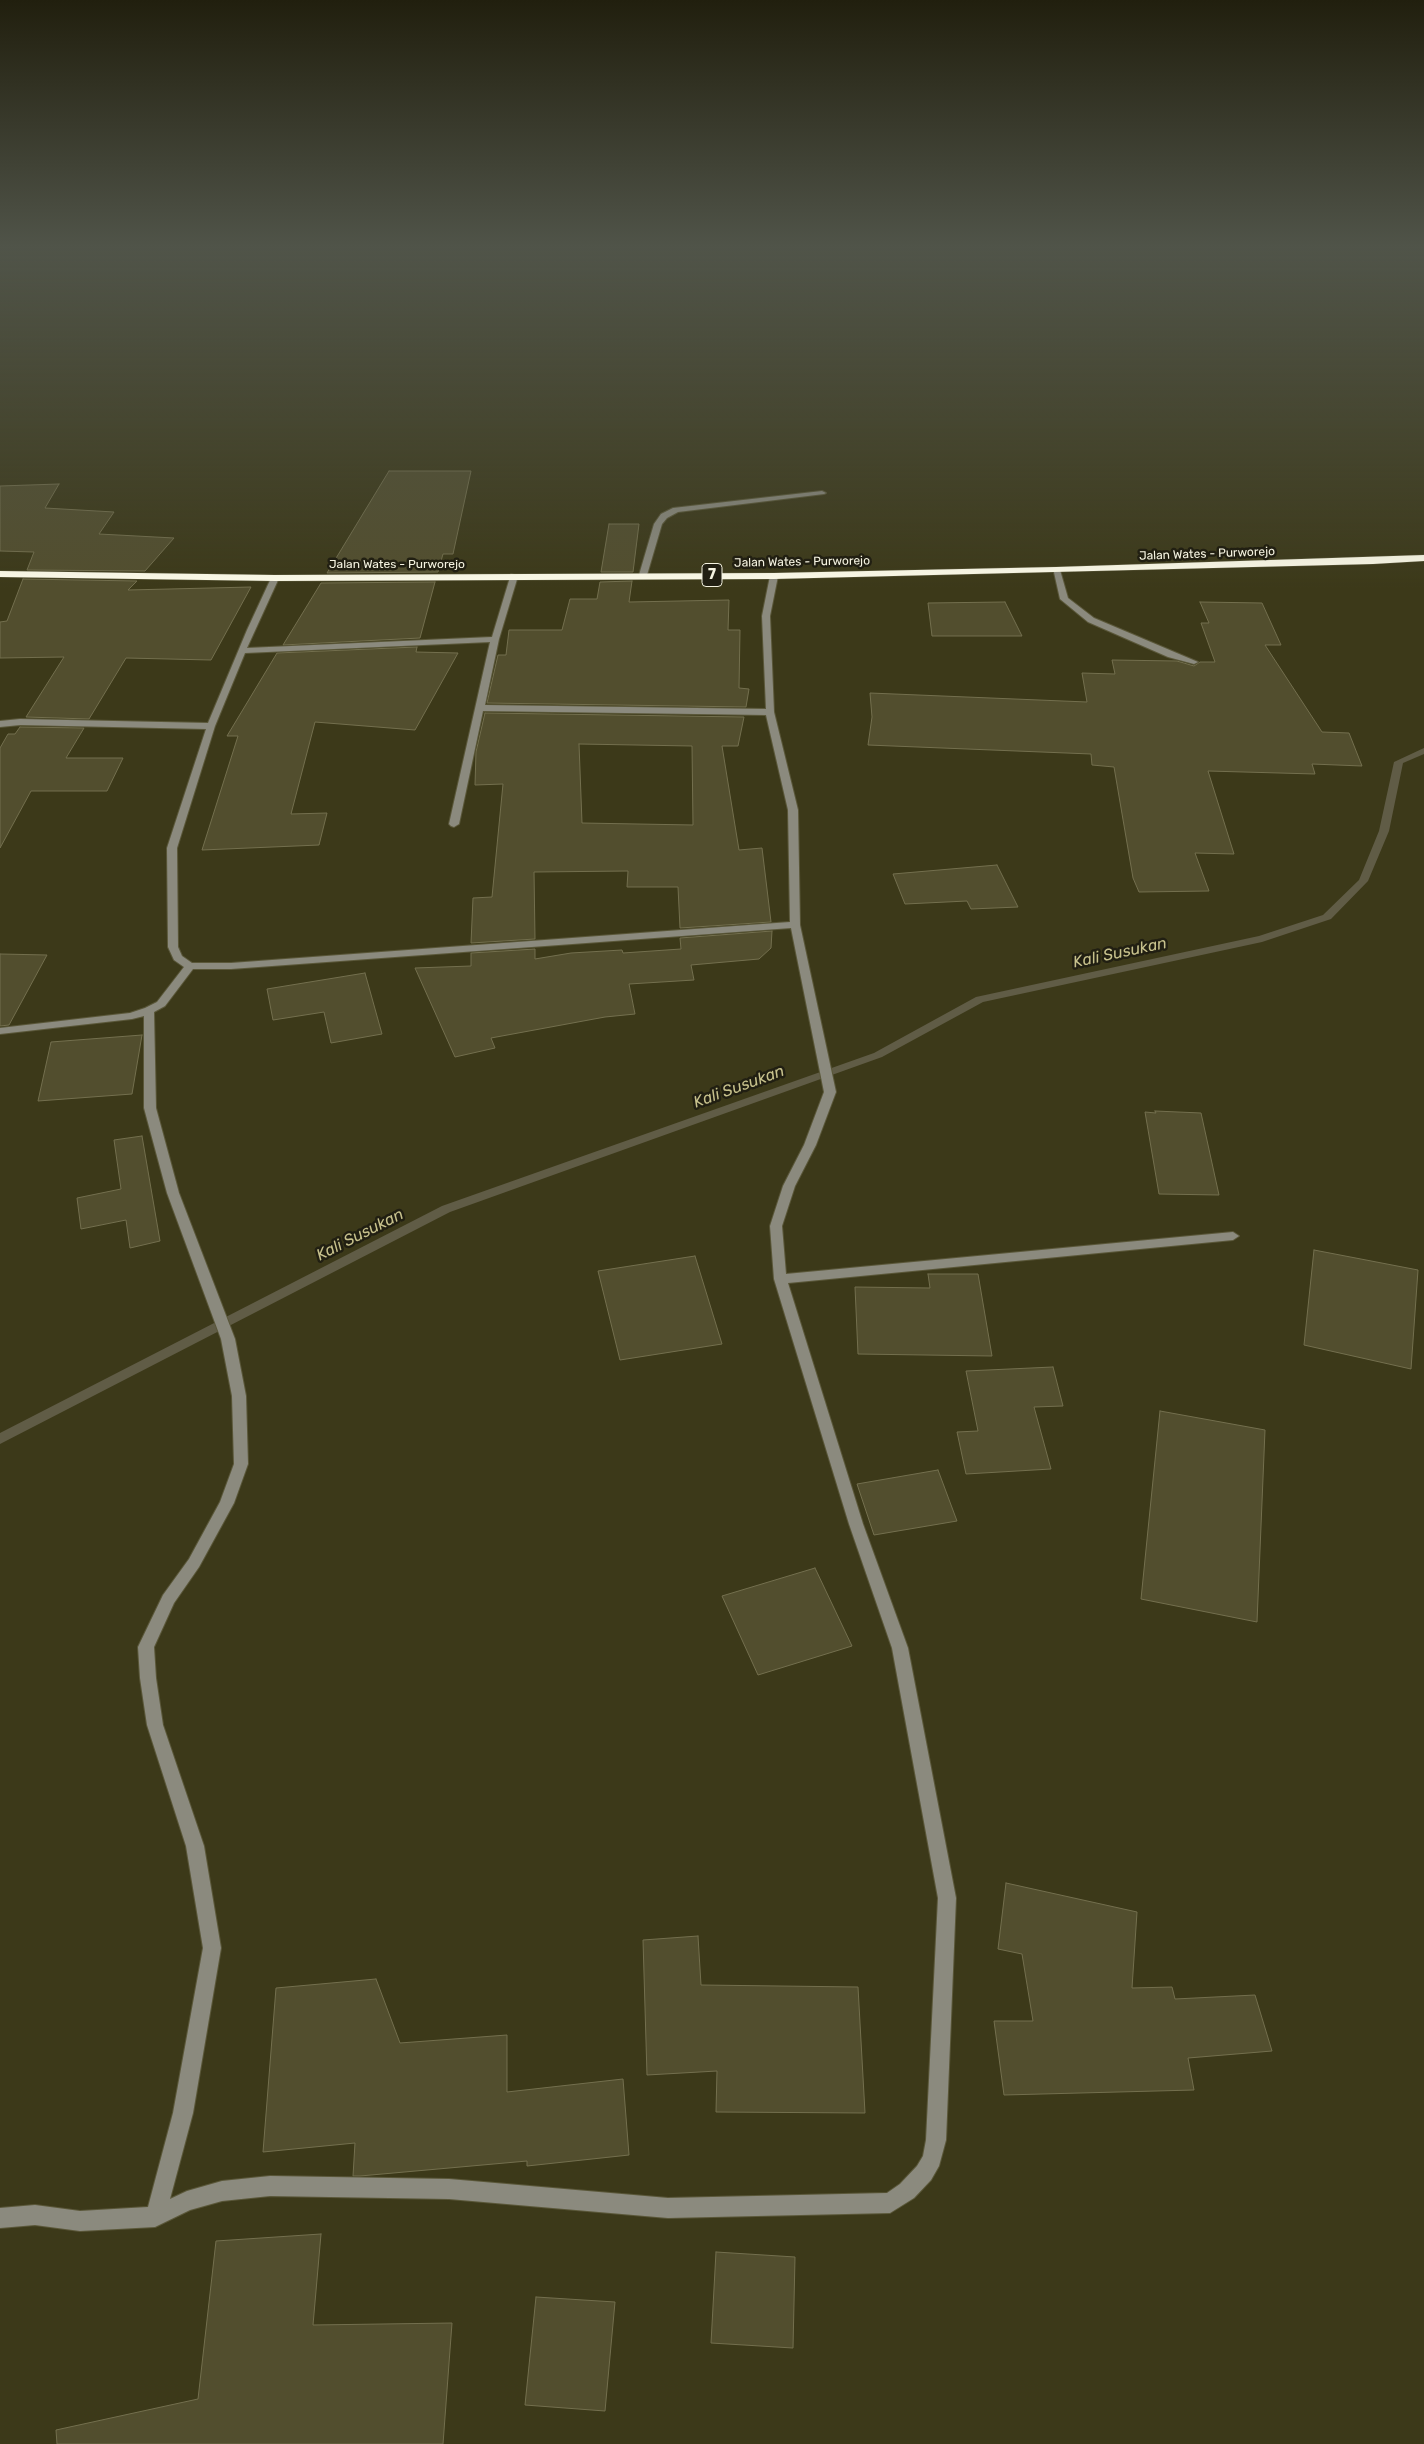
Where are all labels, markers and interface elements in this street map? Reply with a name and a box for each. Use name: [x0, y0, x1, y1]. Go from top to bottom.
street label: Jalan Wates - Purworejo: [1139, 544, 1275, 564]
street label: Jalan Wates - Purworejo: [734, 554, 870, 570]
street label: Jalan Wates - Purworejo: [329, 558, 465, 572]
road number: 7: [702, 564, 722, 586]
water label: Kali Susukan: [1071, 934, 1169, 972]
water label: Kali Susukan: [691, 1062, 787, 1112]
water label: Kali Susukan: [313, 1205, 407, 1265]

